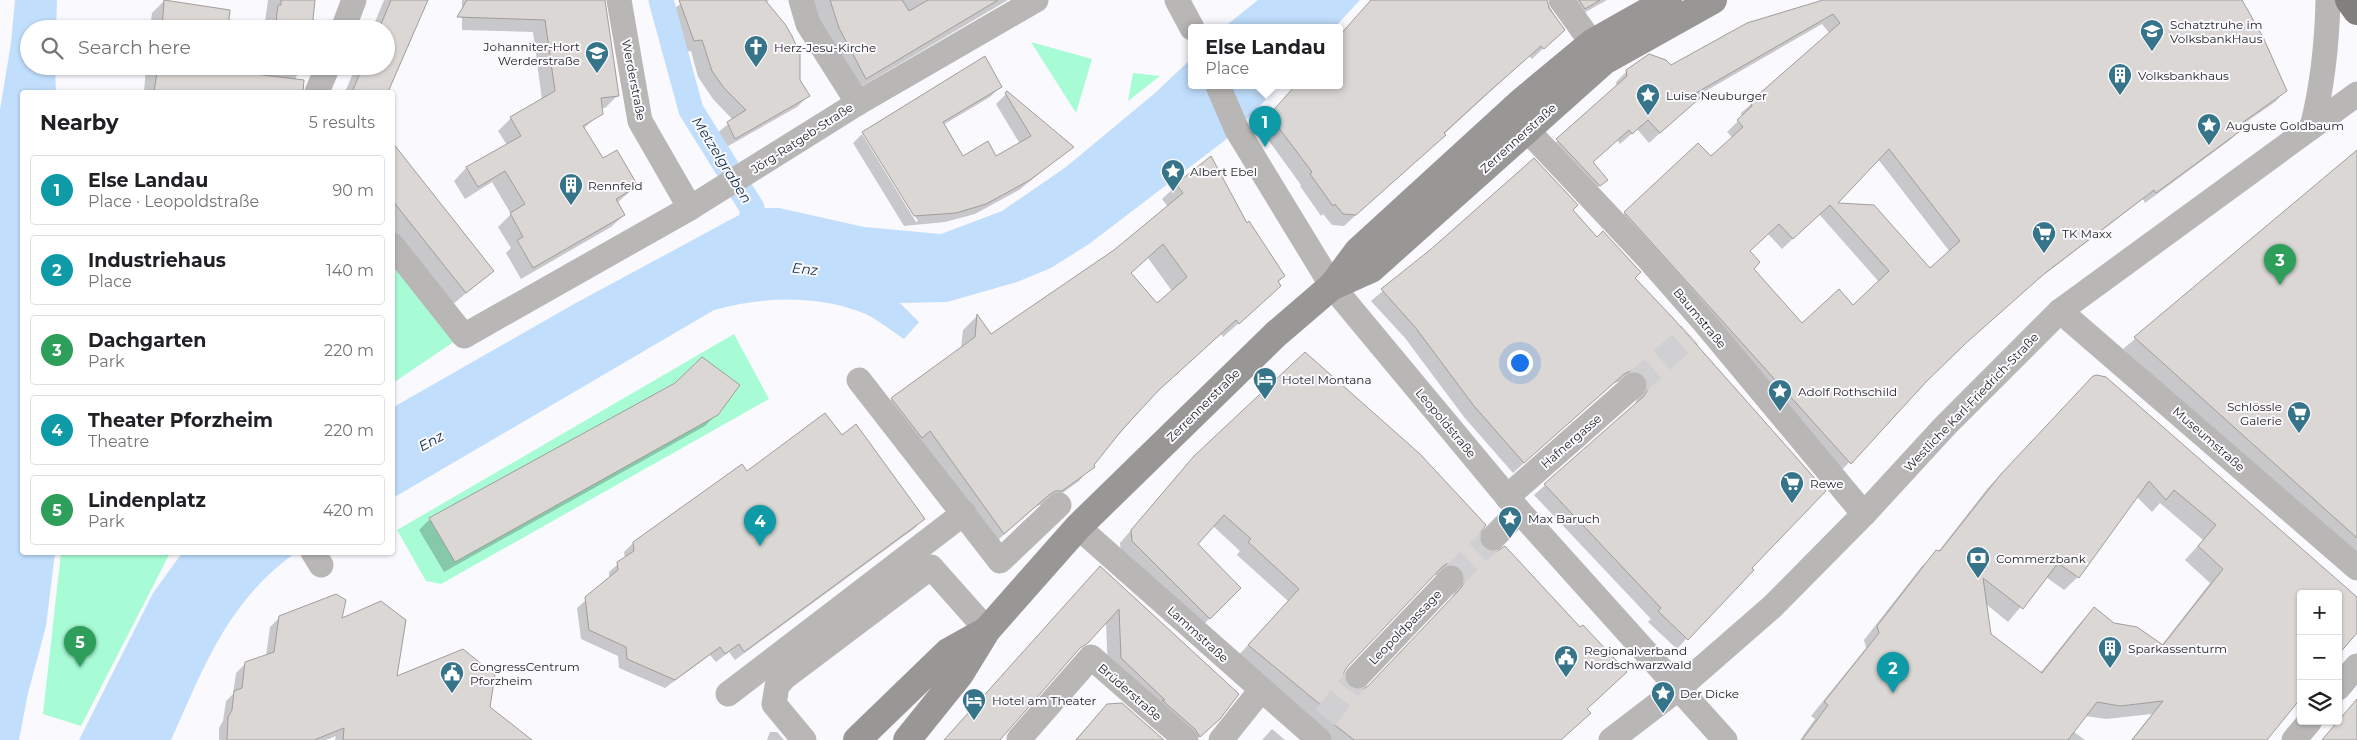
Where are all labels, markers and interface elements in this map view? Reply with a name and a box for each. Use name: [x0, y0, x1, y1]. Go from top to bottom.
place label: Schatztruhe im VolksbankHaus: [2170, 17, 2263, 46]
school or university icon: Schatztruhe im VolksbankHaus: [2139, 18, 2165, 52]
search box: [20, 20, 395, 75]
popup: [1188, 24, 1343, 89]
icon: search: [38, 34, 66, 62]
church icon: Herz-Jesu-Kirche: [743, 34, 769, 68]
text: Search here: [78, 36, 191, 59]
text: Else Landau: [1205, 36, 1326, 59]
street label: Werderstraße: [619, 38, 649, 122]
place label: Johanniter-Hort Werderstraße: [483, 39, 580, 68]
school or university icon: Johanniter-Hort Werderstraße: [584, 40, 610, 74]
place label: Herz-Jesu-Kirche: [774, 40, 876, 55]
text: Place: [1205, 59, 1249, 78]
building icon: Volksbankhaus: [2107, 62, 2133, 96]
place label: Volksbankhaus: [2138, 68, 2229, 83]
place icon: Luise Neuburger: [1635, 82, 1661, 116]
place label: Luise Neuburger: [1666, 88, 1767, 103]
street label: Jörg-Ratgeb-Straße: [747, 99, 856, 177]
street label: Zerrennerstraße: [1477, 100, 1559, 176]
pin: 1: [1249, 106, 1281, 147]
text: Nearby: [40, 110, 119, 135]
place icon: Auguste Goldbaum: [2196, 112, 2222, 146]
text: 5 results: [309, 113, 375, 132]
water label: Metzelgraben: [688, 113, 756, 207]
place label: Auguste Goldbaum: [2226, 118, 2344, 133]
place icon: Albert Ebel: [1160, 158, 1186, 192]
place label: Albert Ebel: [1190, 164, 1257, 179]
text: Else Landau: [88, 169, 208, 192]
building icon: Rennfeld: [558, 172, 584, 206]
place label: Rennfeld: [588, 178, 643, 193]
text: 1: [54, 181, 60, 200]
text: 90 m: [332, 181, 374, 200]
text: Place · Leopoldstraße: [88, 192, 259, 211]
supermarket icon: TK Maxx: [2031, 220, 2057, 254]
place label: TK Maxx: [2062, 226, 2113, 241]
pin: 3: [2264, 244, 2296, 285]
text: Industriehaus: [88, 249, 226, 272]
water label: Enz: [791, 259, 820, 279]
text: 2: [52, 261, 62, 280]
text: 140 m: [326, 261, 374, 280]
text: Place: [88, 272, 132, 291]
street label: Baumstraße: [1670, 285, 1730, 351]
text: Dachgarten: [88, 329, 206, 352]
street label: Westliche Karl-Friedrich-Straße: [1901, 330, 2041, 474]
text: 3: [52, 341, 62, 360]
text: 220 m: [324, 341, 374, 360]
your location: [1507, 350, 1533, 376]
text: Park: [88, 352, 125, 371]
street label: Zerrennerstraße: [1163, 365, 1243, 445]
hotel icon: Hotel Montana: [1252, 366, 1278, 400]
place label: Hotel Montana: [1282, 372, 1372, 387]
place icon: Adolf Rothschild: [1767, 378, 1793, 412]
place label: Adolf Rothschild: [1798, 384, 1897, 399]
street label: Leopoldstraße: [1413, 385, 1479, 461]
place label: Schlössle Galerie: [2227, 399, 2282, 428]
supermarket icon: Schlössle Galerie: [2286, 400, 2312, 434]
street label: Museumstraße: [2170, 404, 2248, 474]
text: Theater Pforzheim: [88, 409, 273, 432]
street label: Hafnergasse: [1538, 411, 1604, 471]
text: 4: [51, 421, 63, 440]
text: 220 m: [324, 421, 374, 440]
water label: Enz: [415, 426, 447, 455]
text: Theatre: [88, 432, 149, 451]
supermarket icon: Rewe: [1779, 470, 1805, 504]
place label: Rewe: [1810, 476, 1843, 491]
text: Lindenplatz: [88, 489, 206, 512]
text: 5: [52, 501, 62, 520]
text: 420 m: [323, 501, 374, 520]
pin: 4: [744, 505, 776, 546]
place icon: Max Baruch: [1497, 505, 1523, 539]
place label: Max Baruch: [1528, 511, 1600, 526]
text: Park: [88, 512, 125, 531]
bank icon: Commerzbank: [1965, 545, 1991, 579]
place label: Commerzbank: [1996, 551, 2087, 566]
street label: Leopoldpassage: [1365, 586, 1445, 668]
map controls: [2297, 590, 2342, 725]
button: +: [2297, 590, 2342, 635]
street label: Lammstraße: [1164, 603, 1232, 665]
pin: 5: [64, 626, 96, 667]
building icon: Sparkassenturm: [2097, 635, 2123, 669]
button: −: [2297, 635, 2342, 680]
place label: Sparkassenturm: [2128, 641, 2227, 656]
place label: Regionalverband Nordschwarzwald: [1584, 643, 1692, 672]
public building icon: Regionalverband Nordschwarzwald: [1553, 644, 1579, 678]
pin: 2: [1877, 652, 1909, 693]
place label: CongressCentrum Pforzheim: [470, 659, 580, 688]
public building icon: CongressCentrum Pforzheim: [439, 660, 465, 694]
street label: Brüderstraße: [1095, 660, 1165, 724]
place icon: Der Dicke: [1650, 680, 1676, 714]
button: layers: [2297, 680, 2342, 725]
place label: Der Dicke: [1680, 686, 1739, 701]
hotel icon: Hotel am Theater: [961, 687, 987, 721]
place label: Hotel am Theater: [992, 693, 1097, 708]

